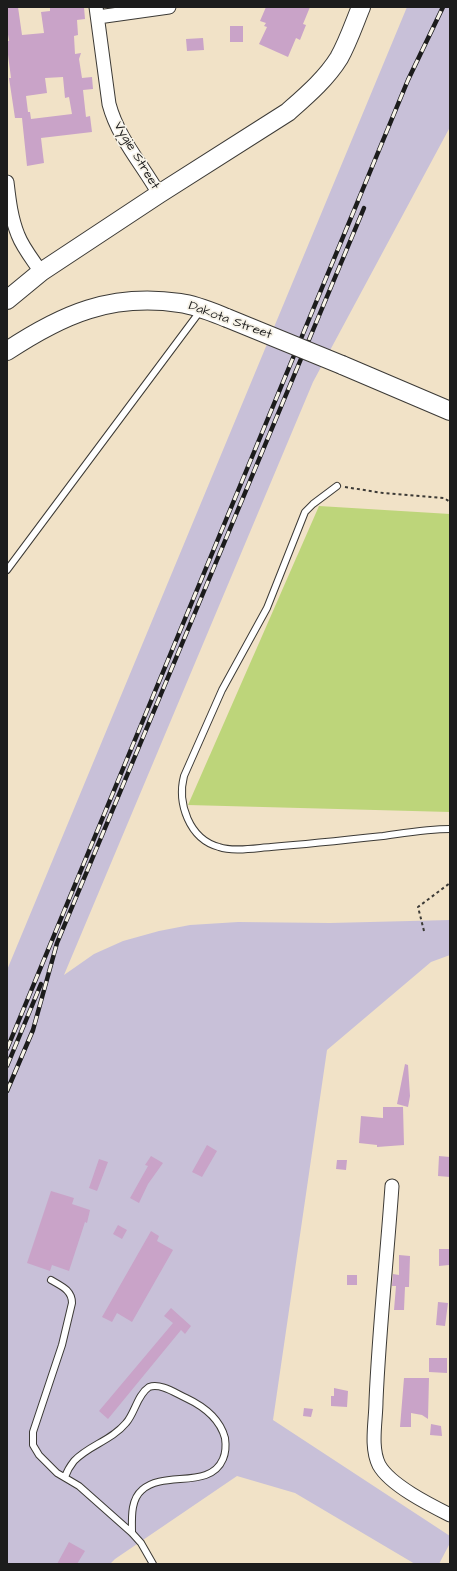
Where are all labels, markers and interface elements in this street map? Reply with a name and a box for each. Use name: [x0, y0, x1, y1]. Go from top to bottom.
street label: Vygie Street: [110, 119, 162, 193]
street label: Dakota Street: [186, 299, 274, 343]

